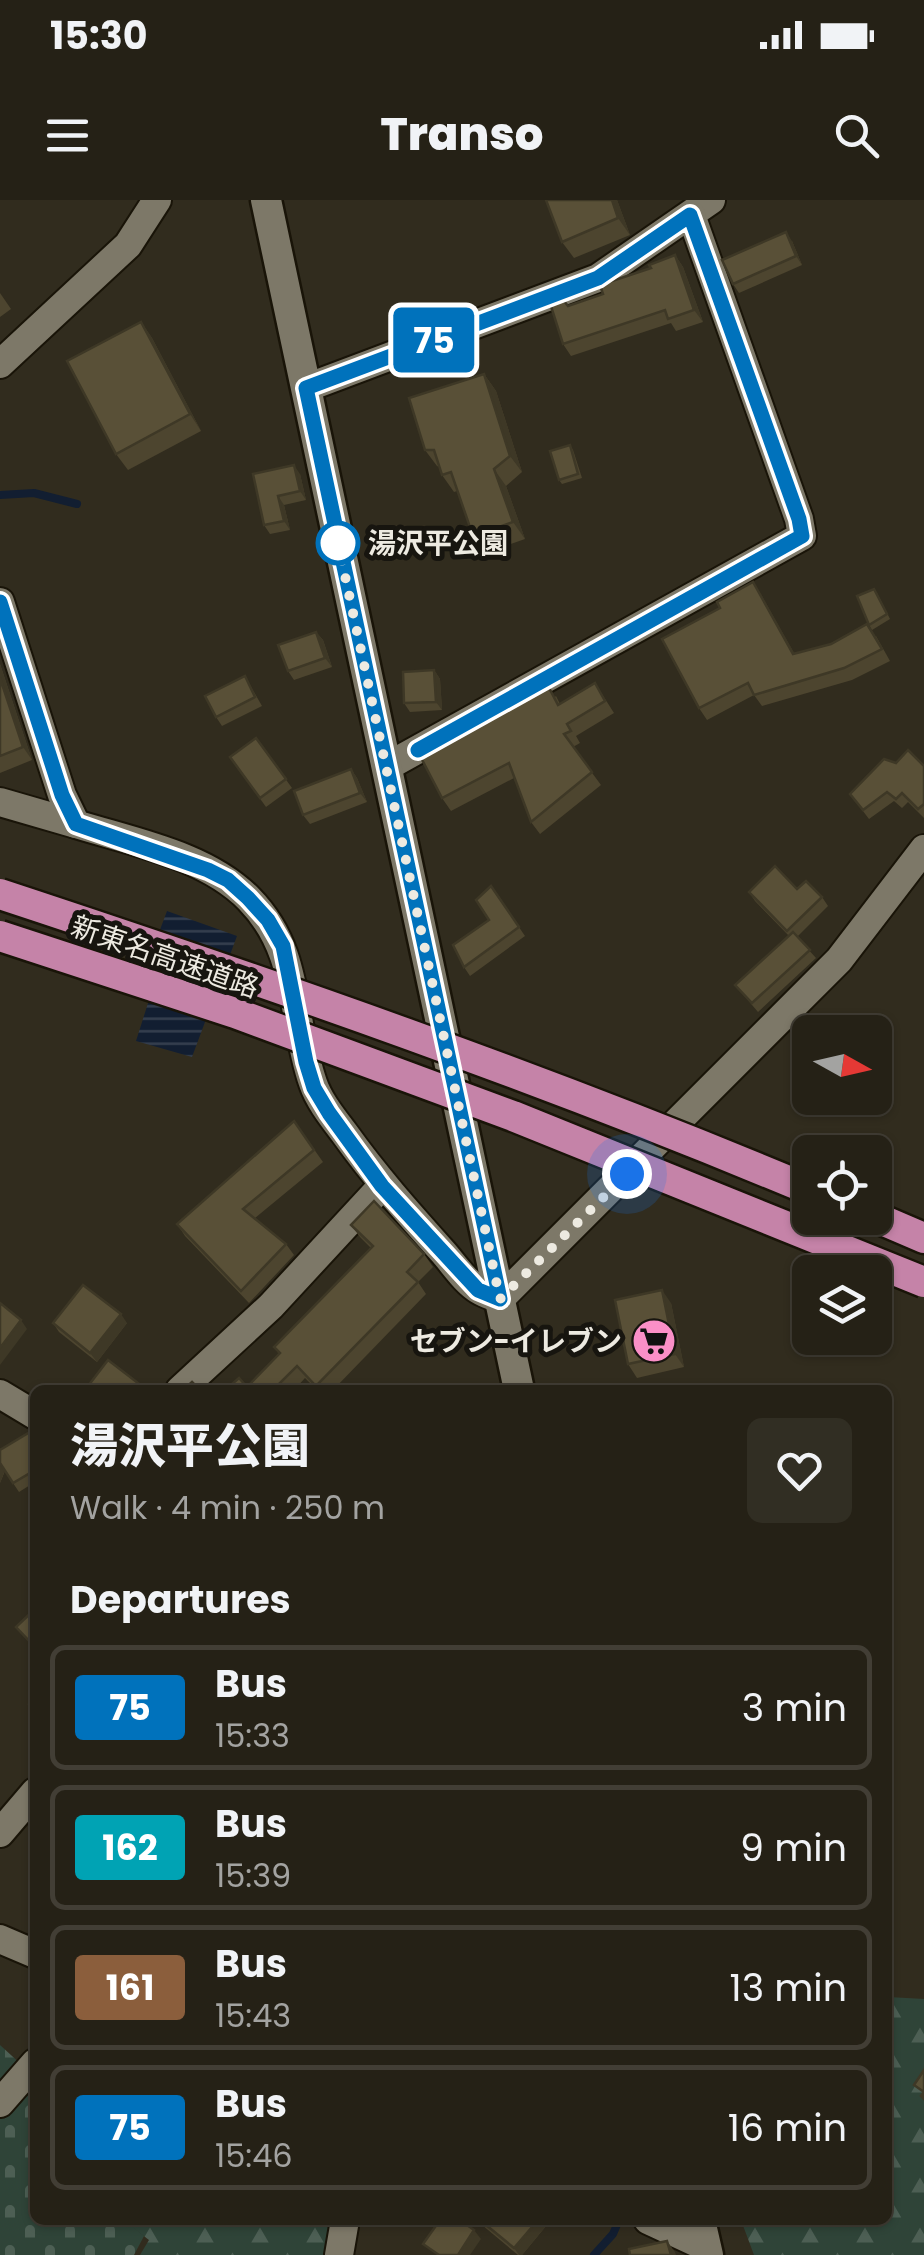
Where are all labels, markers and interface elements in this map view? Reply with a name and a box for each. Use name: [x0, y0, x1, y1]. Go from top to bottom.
text: 15:30: [50, 9, 148, 62]
text: Transo: [381, 103, 543, 166]
icon: menu: [40, 108, 95, 163]
icon: search: [829, 108, 884, 163]
line badge: 75: [389, 308, 479, 372]
text: 75: [413, 316, 455, 365]
marker: 湯沢平公園: [317, 522, 359, 564]
place label: 湯沢平公園: [368, 524, 508, 563]
street label: 新東名高速道路: [66, 907, 264, 1007]
north arrow: [792, 1015, 892, 1115]
map controls: [792, 1015, 892, 1355]
button: locate: [792, 1135, 892, 1235]
your location: [602, 1149, 652, 1199]
button: layers: [792, 1255, 892, 1355]
supermarket icon: セブン-イレブン: [631, 1318, 677, 1364]
place label: セブン-イレブン: [410, 1322, 622, 1361]
text: 湯沢平公園: [70, 1413, 310, 1480]
button: heart: [747, 1418, 852, 1523]
text: Walk · 4 min · 250 m: [70, 1485, 385, 1530]
text: Departures: [70, 1573, 291, 1626]
text: Bus: [215, 1657, 287, 1710]
text: 3 min: [742, 1681, 847, 1734]
text: 75: [109, 1683, 151, 1732]
text: 15:33: [215, 1713, 290, 1758]
text: Bus: [215, 1797, 287, 1850]
text: 9 min: [740, 1821, 847, 1874]
text: 162: [102, 1823, 158, 1872]
text: 15:39: [215, 1853, 291, 1898]
text: Bus: [215, 1937, 287, 1990]
text: 13 min: [730, 1961, 847, 2014]
text: 161: [106, 1963, 154, 2012]
text: 15:43: [215, 1993, 291, 2038]
text: Bus: [215, 2077, 287, 2130]
text: 16 min: [728, 2101, 847, 2154]
text: 75: [109, 2103, 151, 2152]
text: 15:46: [215, 2133, 293, 2178]

